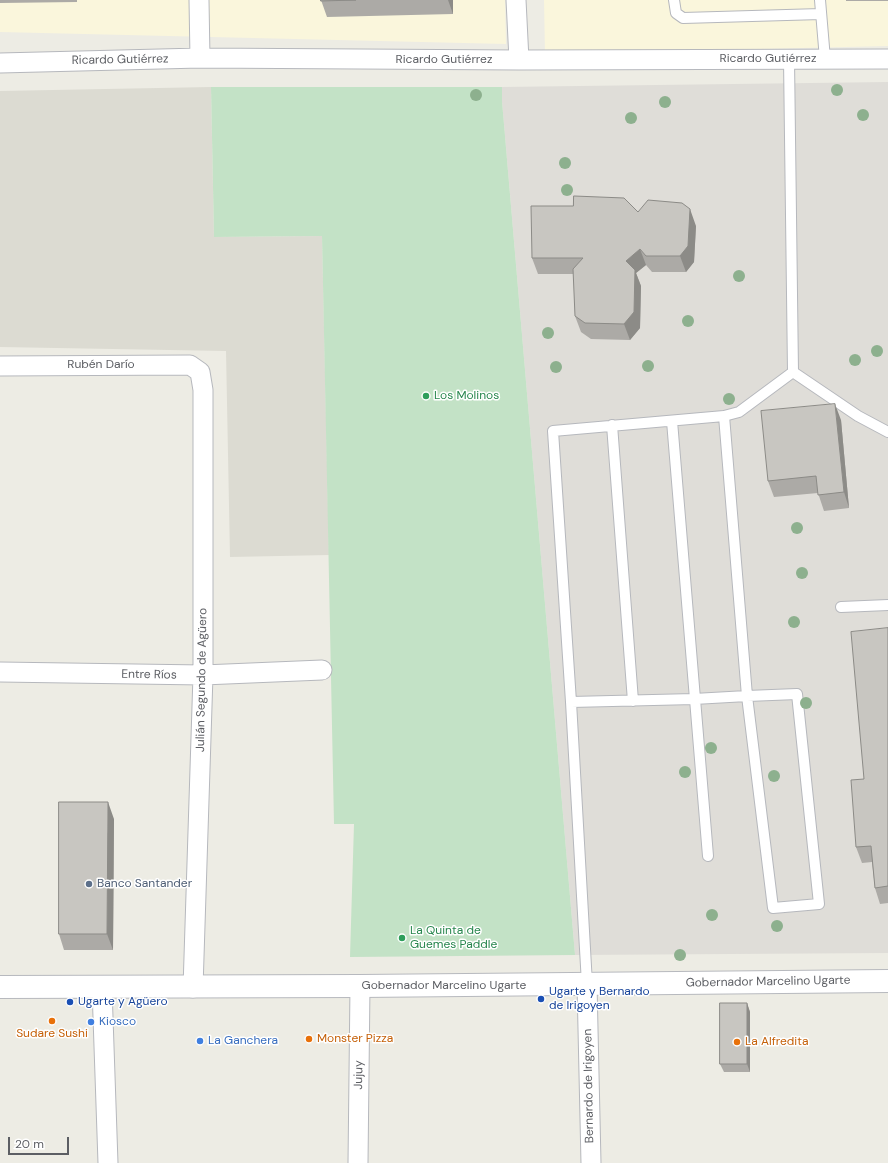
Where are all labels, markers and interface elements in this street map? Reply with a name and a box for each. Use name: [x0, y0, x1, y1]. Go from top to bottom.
street label: Ricardo Gutiérrez: [71, 52, 169, 68]
street label: Ricardo Gutiérrez: [720, 52, 816, 66]
street label: Ricardo Gutiérrez: [396, 53, 492, 67]
street label: Rubén Darío: [67, 358, 135, 372]
place label: Los Molinos: [434, 389, 499, 403]
marker: Los Molinos: [421, 391, 431, 401]
street label: Julián Segundo de Agüero: [194, 608, 210, 752]
street label: Entre Ríos: [121, 667, 177, 683]
place label: Banco Santander: [97, 877, 192, 891]
marker: Banco Santander: [84, 879, 94, 889]
place label: La Quinta de Guemes Paddle: [410, 924, 497, 952]
marker: La Quinta de Guemes Paddle: [397, 933, 407, 943]
street label: Gobernador Marcelino Ugarte: [685, 973, 851, 991]
street label: Gobernador Marcelino Ugarte: [362, 979, 526, 993]
place label: Ugarte y Bernardo de Irigoyen: [549, 985, 650, 1013]
marker: Ugarte y Bernardo de Irigoyen: [536, 994, 546, 1004]
place label: Ugarte y Agüero: [78, 995, 168, 1009]
marker: Ugarte y Agüero: [65, 997, 75, 1007]
place label: Kiosco: [99, 1015, 136, 1029]
marker: Sudare Sushi: [47, 1016, 57, 1026]
marker: Kiosco: [86, 1017, 96, 1027]
place label: Sudare Sushi: [16, 1027, 88, 1041]
street label: Bernardo de Irigoyen: [581, 1029, 597, 1143]
place label: Monster Pizza: [317, 1032, 393, 1046]
place label: La Ganchera: [208, 1034, 278, 1048]
marker: Monster Pizza: [304, 1034, 314, 1044]
place label: La Alfredita: [745, 1035, 808, 1049]
marker: La Ganchera: [195, 1036, 205, 1046]
marker: La Alfredita: [732, 1037, 742, 1047]
street label: Jujuy: [352, 1060, 366, 1090]
scale bar: [10, 1129, 71, 1155]
text: 20 m: [15, 1136, 44, 1152]

